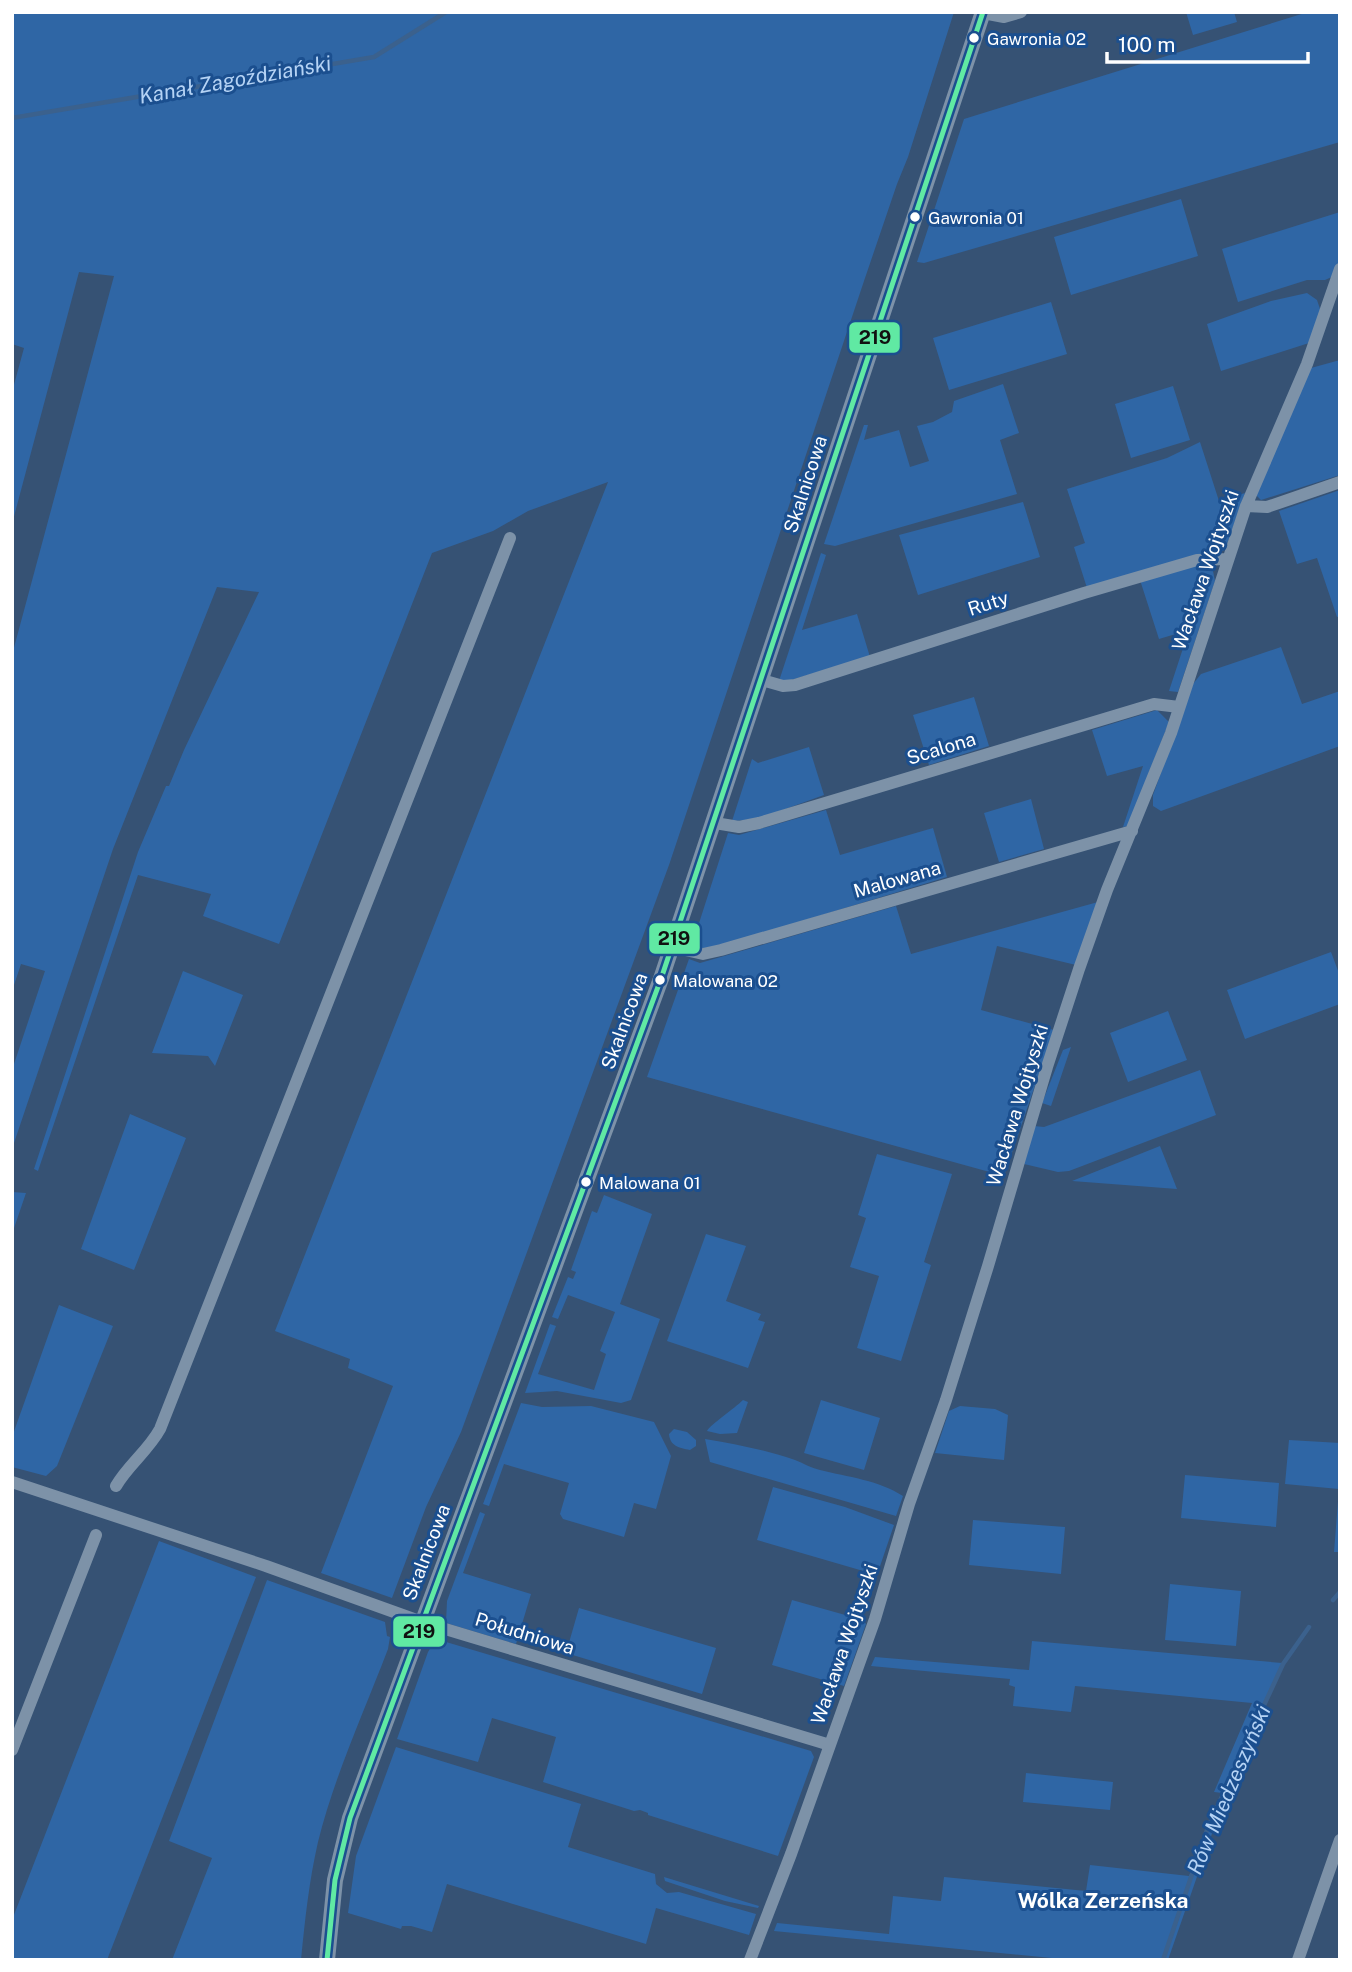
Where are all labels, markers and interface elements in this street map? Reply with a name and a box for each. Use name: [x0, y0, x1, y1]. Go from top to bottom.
scale bar: [1107, 21, 1308, 65]
place label: Gawronia 02: [987, 29, 1086, 49]
marker: Gawronia 02: [967, 31, 981, 45]
text: 100 m: [1118, 32, 1175, 57]
water label: Kanał Zagoździański: [137, 50, 333, 109]
place label: Gawronia 01: [928, 208, 1024, 228]
marker: Gawronia 01: [908, 210, 922, 224]
line badge: 219: [848, 321, 901, 354]
text: 219: [859, 326, 891, 348]
street label: Skalnicowa: [779, 433, 831, 535]
street label: Wacława Wojtyszki: [1167, 487, 1243, 653]
street label: Ruty: [965, 586, 1011, 620]
street label: Scalona: [904, 727, 978, 769]
street label: Malowana: [851, 856, 943, 902]
line badge: 219: [648, 922, 701, 955]
text: 219: [658, 927, 690, 949]
street label: Skalnicowa: [596, 970, 652, 1072]
place label: Malowana 02: [673, 971, 778, 991]
marker: Malowana 02: [653, 973, 667, 987]
street label: Wacława Wojtyszki: [982, 1021, 1052, 1189]
place label: Malowana 01: [599, 1173, 701, 1193]
marker: Malowana 01: [579, 1175, 593, 1189]
street label: Skalnicowa: [398, 1501, 454, 1603]
street label: Wacława Wojtyszki: [806, 1561, 882, 1727]
street label: Południowa: [473, 1607, 577, 1659]
line badge: 219: [392, 1615, 446, 1648]
text: 219: [403, 1620, 435, 1642]
water label: Rów Miedzeszyński: [1182, 1701, 1276, 1878]
district label: Wólka Zerzeńska: [1018, 1888, 1188, 1913]

